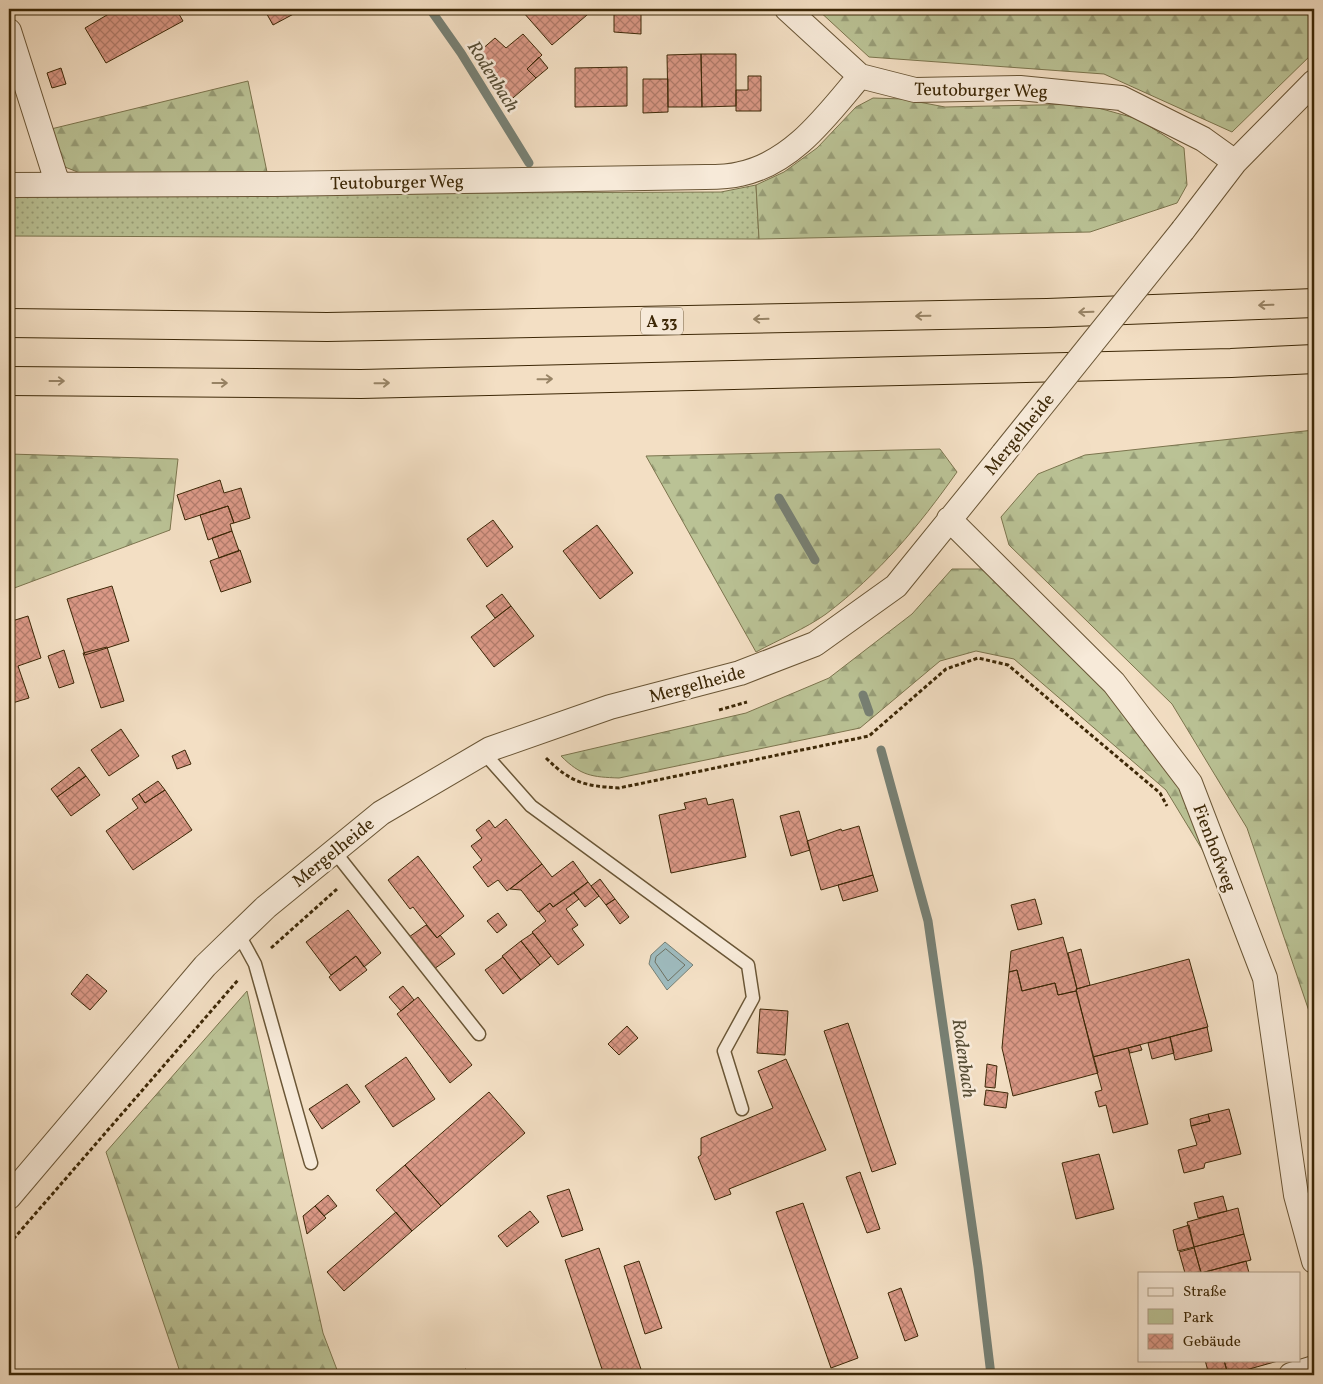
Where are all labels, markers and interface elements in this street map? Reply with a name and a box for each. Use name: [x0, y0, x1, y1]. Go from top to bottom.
water label: Rodenbach: [460, 36, 525, 118]
street label: Teutoburger Weg: [914, 78, 1048, 105]
street label: Teutoburger Weg: [330, 170, 464, 197]
one-way arrow: [1258, 300, 1274, 309]
one-way arrow: [1078, 307, 1094, 317]
road number: A 33: [641, 308, 683, 334]
one-way arrow: [915, 311, 932, 321]
one-way arrow: [753, 314, 770, 324]
one-way arrow: [537, 375, 553, 384]
one-way arrow: [49, 376, 65, 386]
one-way arrow: [212, 378, 228, 387]
one-way arrow: [374, 378, 390, 388]
street label: Mergelheide: [979, 389, 1061, 481]
street label: Mergelheide: [646, 661, 748, 710]
street label: Fienhofweg: [1185, 801, 1242, 896]
street label: Mergelheide: [288, 812, 380, 894]
water label: Rodenbach: [945, 1017, 981, 1100]
legend: [1138, 1272, 1300, 1362]
text: Straße: [1183, 1282, 1226, 1303]
text: Park: [1183, 1308, 1214, 1329]
text: Gebäude: [1183, 1332, 1241, 1353]

